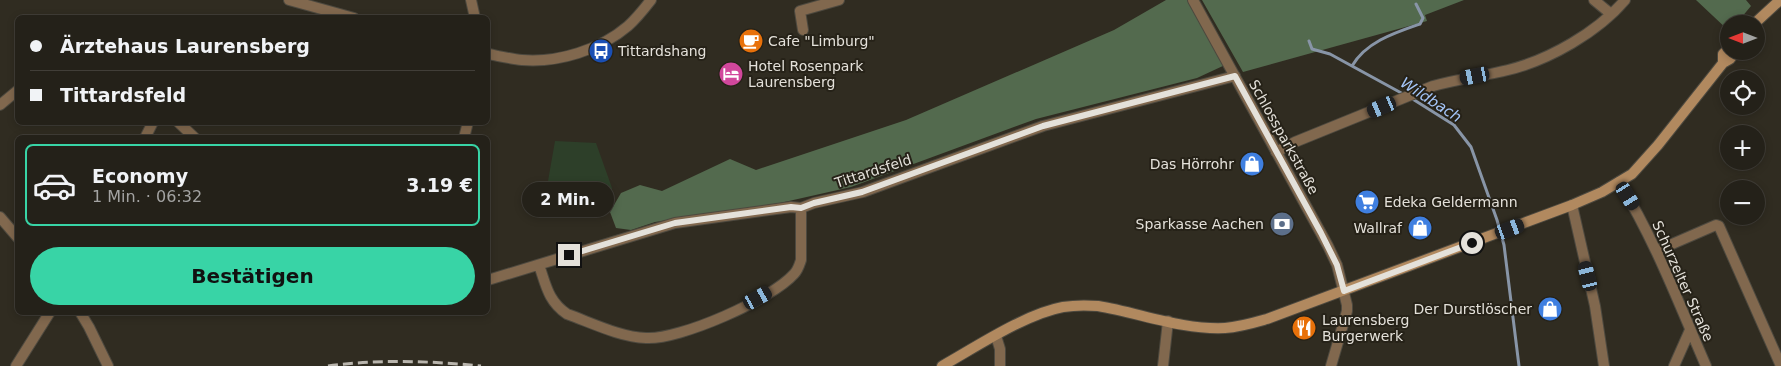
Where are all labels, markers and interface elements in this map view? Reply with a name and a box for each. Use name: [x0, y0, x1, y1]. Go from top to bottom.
north arrow: [1720, 15, 1765, 60]
map controls: [1720, 15, 1765, 225]
cafe icon: Cafe "Limburg": [738, 28, 764, 54]
place label: Cafe "Limburg": [768, 33, 875, 49]
text: Ärztehaus Laurensberg: [60, 35, 310, 57]
bus stop icon: Tittardshang: [588, 38, 614, 64]
place label: Tittardshang: [617, 43, 706, 59]
place label: Hotel Rosenpark Laurensberg: [748, 58, 864, 90]
hotel icon: Hotel Rosenpark Laurensberg: [718, 61, 744, 87]
car: [1458, 66, 1491, 86]
button: locate: [1720, 70, 1765, 115]
water label: Wildbach: [1397, 74, 1465, 126]
street label: Schlossparkstraße: [1246, 77, 1322, 197]
text: Tittardsfeld: [60, 84, 186, 106]
car: [1365, 94, 1398, 120]
button: +: [1720, 125, 1765, 170]
street label: Tittardsfeld: [832, 151, 913, 191]
shop icon: Das Hörrohr: [1239, 151, 1265, 177]
place label: Das Hörrohr: [1150, 156, 1234, 172]
icon: car: [32, 163, 77, 208]
text: Economy: [92, 165, 188, 187]
text: 3.19 €: [406, 174, 473, 196]
car: [1613, 179, 1642, 213]
button: −: [1720, 180, 1765, 225]
callout: 2 Min.: [523, 182, 615, 218]
text: 1 Min. · 06:32: [92, 187, 202, 206]
supermarket icon: Edeka Geldermann: [1354, 189, 1380, 215]
text: 2 Min.: [540, 190, 596, 209]
place label: Edeka Geldermann: [1384, 194, 1518, 210]
bank icon: Sparkasse Aachen: [1269, 211, 1295, 237]
shop icon: Wallraf: [1407, 215, 1433, 241]
place label: Sparkasse Aachen: [1136, 216, 1264, 232]
car: [1493, 217, 1526, 241]
street label: Schurzelter Straße: [1649, 218, 1717, 344]
place label: Wallraf: [1353, 220, 1403, 236]
route start: [1461, 232, 1483, 254]
route end: [558, 244, 580, 266]
button: Bestätigen: [30, 247, 475, 305]
car: [1577, 260, 1598, 292]
car: [741, 284, 774, 312]
shop icon: Der Durstlöscher: [1537, 296, 1563, 322]
place label: Der Durstlöscher: [1414, 301, 1532, 317]
place label: Laurensberg Burgerwerk: [1322, 312, 1409, 344]
restaurant icon: Laurensberg Burgerwerk: [1291, 315, 1317, 341]

